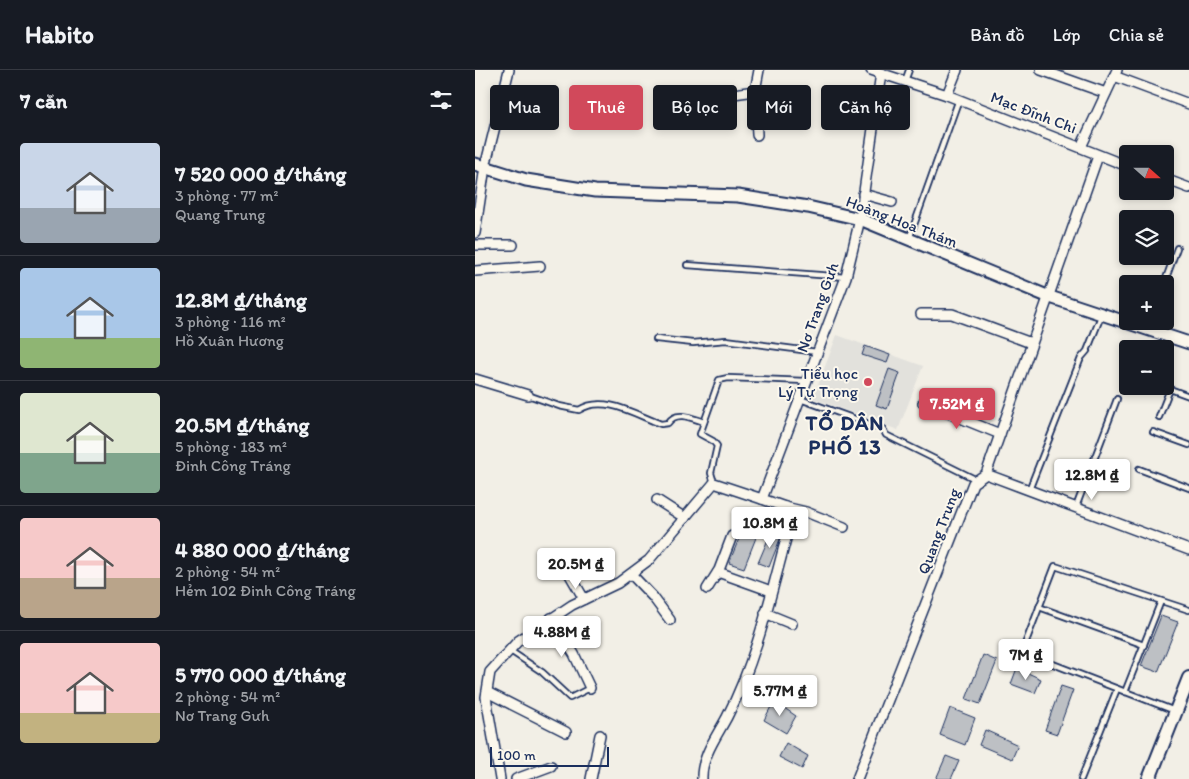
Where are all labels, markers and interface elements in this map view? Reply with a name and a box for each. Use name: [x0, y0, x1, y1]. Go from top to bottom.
text: Habito: [25, 20, 94, 49]
text: Bản đồ: [970, 24, 1025, 46]
text: Lớp: [1053, 24, 1081, 46]
text: Chia sẻ: [1109, 24, 1164, 46]
chip: Mua: [490, 85, 559, 130]
chip: Thuê: [569, 85, 643, 130]
chip: Bộ lọc: [653, 85, 737, 130]
chip: Mới: [747, 85, 811, 130]
chip: Căn hộ: [821, 85, 910, 130]
icon: filters: [427, 86, 455, 114]
street label: Mạc Đĩnh Chi: [988, 87, 1080, 138]
text: 7 căn: [20, 88, 67, 113]
north arrow: [1119, 145, 1174, 200]
map controls: [1119, 145, 1174, 395]
text: 7 520 000 ₫/tháng: [175, 161, 346, 186]
icon: home: [60, 163, 120, 223]
text: 3 phòng · 77 m²: [175, 186, 278, 205]
street label: Hoàng Hoa Thám: [843, 191, 961, 252]
text: Quang Trung: [175, 205, 265, 224]
button: layers: [1119, 210, 1174, 265]
street label: Nơ Trang Gưh: [792, 259, 843, 355]
button: +: [1119, 275, 1174, 330]
text: 12.8M ₫/tháng: [175, 287, 307, 312]
icon: home: [60, 288, 120, 348]
text: 3 phòng · 116 m²: [175, 312, 286, 331]
text: Hồ Xuân Hương: [175, 331, 284, 350]
button: −: [1119, 340, 1174, 395]
place label: Tiểu học Lý Tự Trọng: [778, 364, 859, 401]
marker: Tiểu học Lý Tự Trọng: [862, 376, 874, 388]
pin: 7.52M ₫: [911, 388, 1003, 430]
text: 7.52M ₫: [930, 394, 984, 413]
district label: TỔ DÂN PHỐ 13: [804, 409, 885, 459]
text: 20.5M ₫/tháng: [175, 412, 309, 437]
icon: home: [60, 413, 120, 473]
text: 5 phòng · 183 m²: [175, 437, 287, 456]
text: Đinh Công Tráng: [175, 456, 291, 475]
pin: 12.8M ₫: [1046, 458, 1138, 501]
text: 12.8M ₫: [1065, 465, 1119, 484]
street label: Quang Trung: [913, 485, 964, 577]
pin: 10.8M ₫: [724, 506, 816, 549]
text: 10.8M ₫: [742, 513, 798, 532]
text: 4 880 000 ₫/tháng: [175, 537, 350, 562]
icon: home: [60, 538, 120, 598]
pin: 20.5M ₫: [530, 548, 622, 590]
text: 20.5M ₫: [548, 554, 604, 573]
text: 2 phòng · 54 m²: [175, 562, 280, 581]
text: Hẻm 102 Đinh Công Tráng: [175, 581, 356, 600]
pin: 4.88M ₫: [516, 616, 608, 658]
text: 4.88M ₫: [534, 622, 590, 641]
pin: 7M ₫: [996, 638, 1056, 681]
text: 7M ₫: [1009, 645, 1043, 664]
text: 5 770 000 ₫/tháng: [175, 662, 346, 687]
icon: home: [60, 663, 120, 723]
pin: 5.77M ₫: [734, 674, 826, 717]
text: 5.77M ₫: [753, 681, 807, 700]
text: 2 phòng · 54 m²: [175, 687, 280, 706]
text: Nơ Trang Gưh: [175, 706, 270, 725]
scale bar: [490, 744, 609, 767]
text: 100 m: [497, 747, 536, 764]

